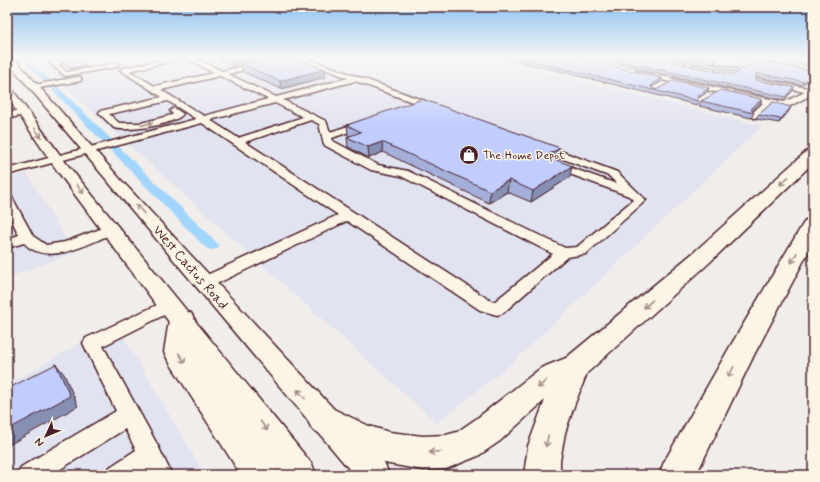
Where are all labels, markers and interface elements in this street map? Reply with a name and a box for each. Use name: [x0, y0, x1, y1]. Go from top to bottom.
one-way arrow: [140, 120, 153, 128]
one-way arrow: [34, 127, 42, 138]
shop icon: The Home Depot: [458, 144, 480, 166]
place label: The Home Depot: [483, 148, 565, 164]
one-way arrow: [779, 176, 790, 185]
one-way arrow: [75, 184, 84, 195]
one-way arrow: [135, 204, 144, 215]
street label: West Cactus Road: [149, 222, 232, 314]
one-way arrow: [790, 252, 797, 264]
one-way arrow: [642, 299, 653, 308]
one-way arrow: [178, 352, 186, 363]
one-way arrow: [727, 366, 734, 378]
one-way arrow: [537, 379, 547, 389]
one-way arrow: [297, 388, 306, 399]
north arrow: [26, 416, 66, 456]
one-way arrow: [260, 420, 268, 431]
text: N: [32, 435, 47, 450]
one-way arrow: [542, 435, 550, 448]
one-way arrow: [429, 449, 442, 456]

